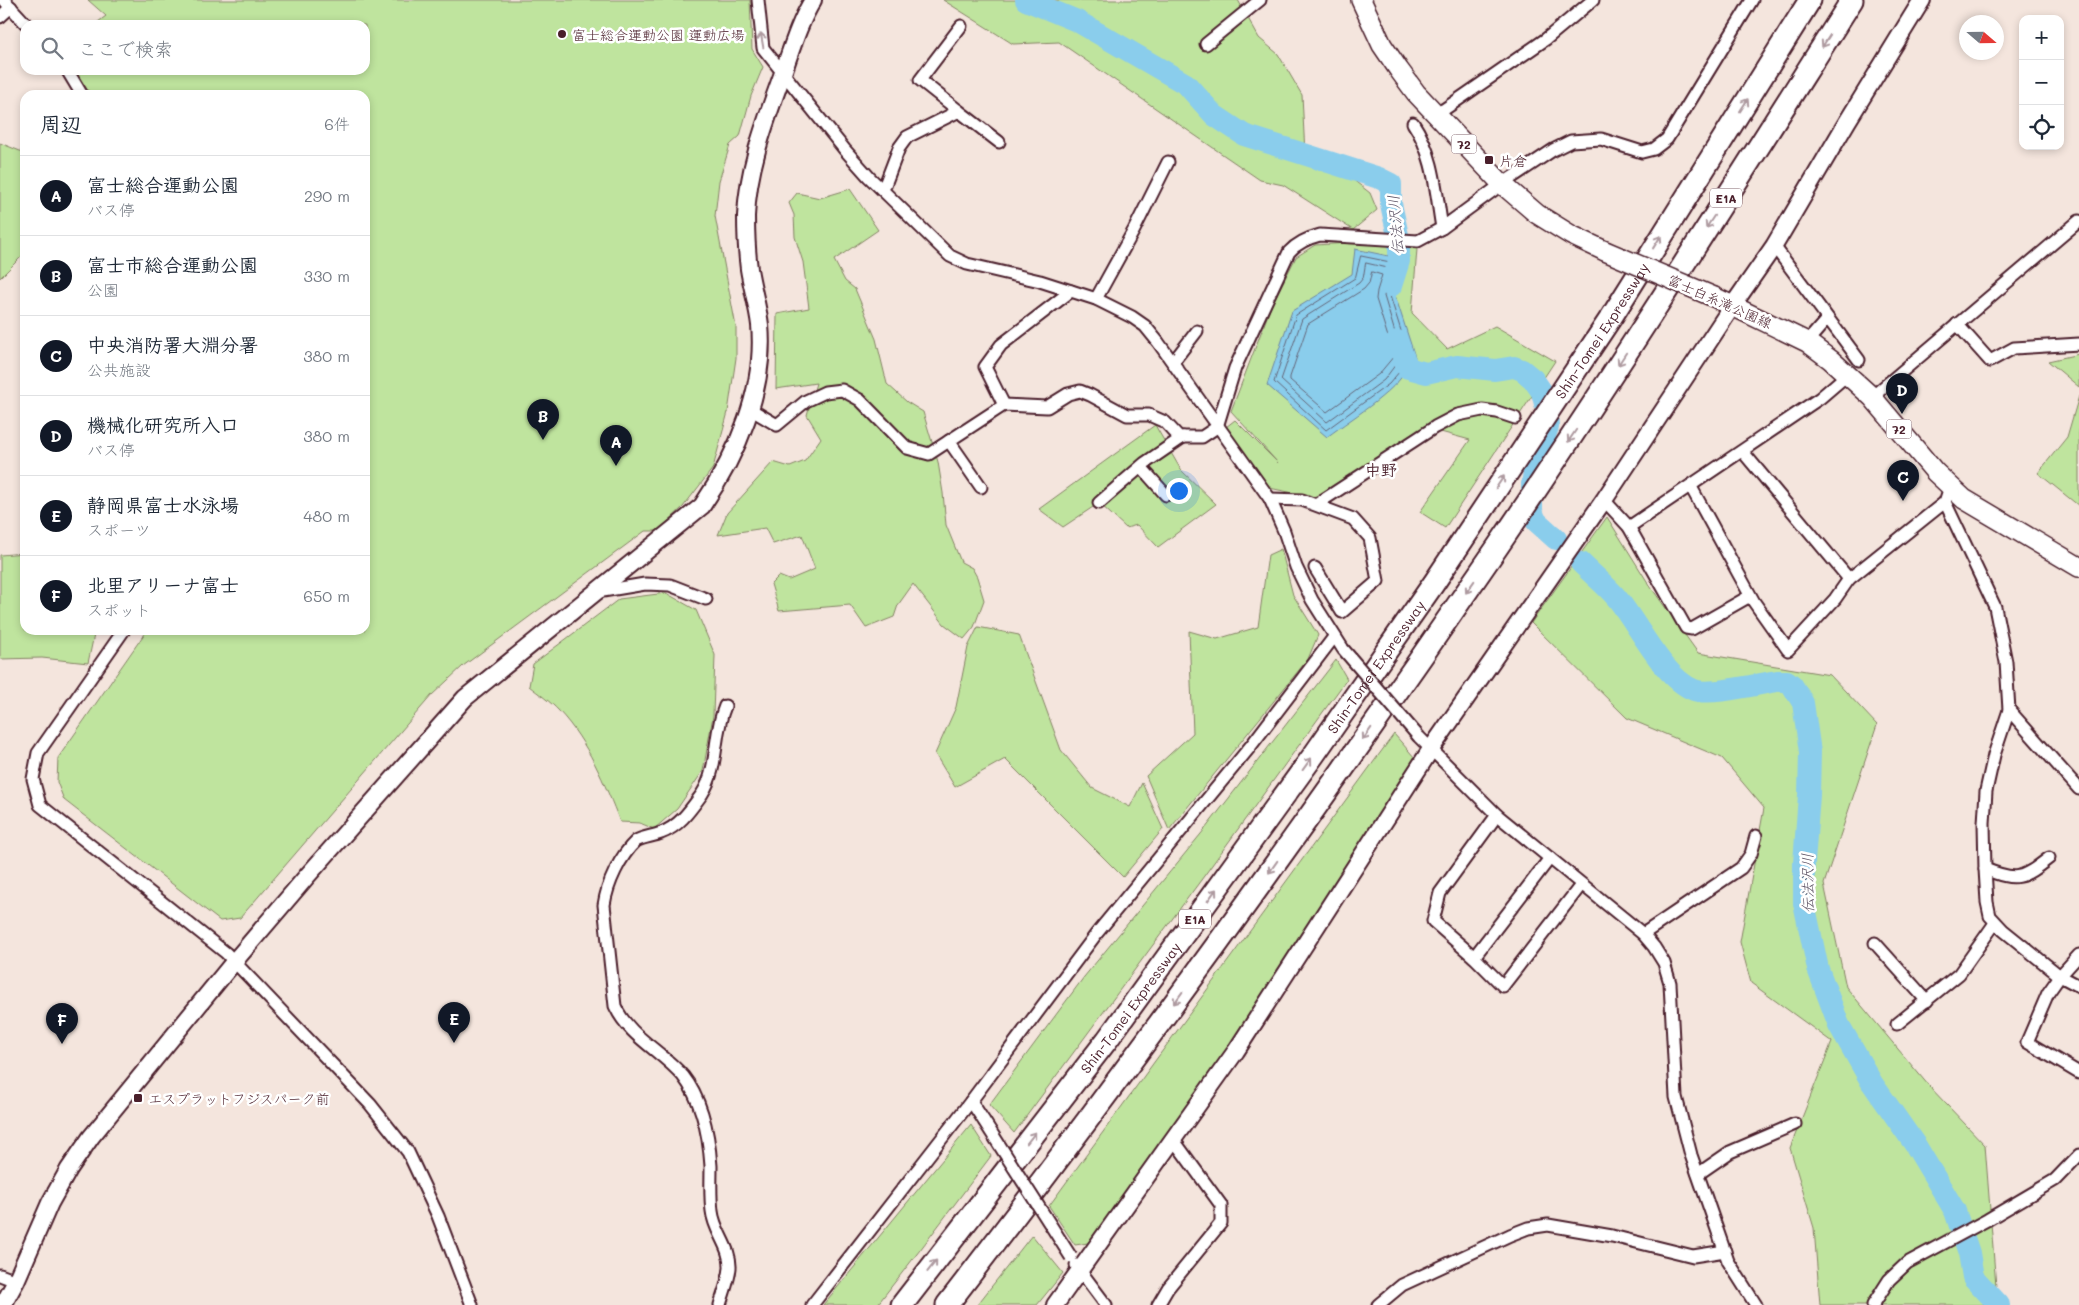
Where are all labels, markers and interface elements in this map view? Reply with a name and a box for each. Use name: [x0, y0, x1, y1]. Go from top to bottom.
north arrow: [1959, 15, 2004, 60]
map controls: [2019, 15, 2064, 150]
button: +: [2019, 15, 2064, 60]
search box: [20, 20, 370, 75]
place label: 富士総合運動公園 運動広場: [572, 25, 744, 44]
marker: 富士総合運動公園 運動広場: [556, 28, 568, 40]
one-way arrow: [756, 32, 766, 48]
icon: search: [38, 34, 66, 62]
one-way arrow: [1821, 34, 1831, 48]
text: ここで検索: [78, 36, 173, 61]
button: −: [2019, 60, 2064, 105]
one-way arrow: [1739, 98, 1749, 112]
button: locate: [2019, 105, 2064, 150]
text: 周辺: [40, 110, 82, 137]
text: 6件: [324, 113, 350, 134]
road number: 72: [1452, 134, 1476, 154]
place label: 片倉: [1499, 151, 1527, 170]
marker: 片倉: [1483, 154, 1495, 166]
text: 富士総合運動公園: [87, 172, 239, 197]
text: A: [50, 185, 62, 206]
text: 290 m: [304, 185, 350, 206]
road number: E1A: [1710, 188, 1742, 208]
water label: 伝法沢川: [1382, 194, 1408, 256]
text: バス停: [87, 199, 135, 220]
one-way arrow: [1705, 215, 1715, 229]
one-way arrow: [1653, 236, 1663, 250]
text: 富士市総合運動公園: [87, 252, 258, 277]
street label: Shin-Tomei Expressway: [1550, 259, 1653, 402]
text: B: [51, 265, 61, 286]
text: 330 m: [304, 265, 350, 286]
street label: 富士白糸滝公園線: [1665, 270, 1775, 332]
text: 公園: [87, 279, 119, 300]
text: 中央消防署大淵分署: [87, 332, 258, 357]
text: C: [50, 345, 62, 366]
text: 380 m: [303, 345, 350, 366]
one-way arrow: [1617, 352, 1628, 366]
text: 公共施設: [87, 359, 151, 380]
pin: D: [1886, 373, 1918, 414]
pin: B: [527, 399, 559, 440]
text: 機械化研究所入口: [87, 412, 239, 437]
road number: 72: [1886, 419, 1912, 438]
text: D: [50, 425, 62, 446]
text: 380 m: [303, 425, 350, 446]
pin: A: [600, 425, 632, 466]
one-way arrow: [1567, 428, 1577, 442]
text: バス停: [87, 439, 135, 460]
district label: 中野: [1365, 459, 1397, 480]
pin: C: [1887, 460, 1919, 501]
one-way arrow: [1496, 476, 1506, 490]
your location: [1166, 478, 1192, 504]
text: 静岡県富士水泳場: [87, 492, 239, 517]
text: E: [51, 505, 61, 526]
text: 480 m: [303, 505, 350, 526]
text: スポーツ: [87, 519, 151, 540]
text: 北里アリーナ富士: [87, 572, 239, 597]
one-way arrow: [1465, 580, 1475, 594]
text: F: [51, 585, 61, 606]
text: 650 m: [303, 585, 350, 606]
street label: Shin-Tomei Expressway: [1322, 596, 1429, 737]
text: スポット: [87, 599, 151, 620]
one-way arrow: [1362, 727, 1372, 741]
one-way arrow: [1302, 758, 1313, 771]
water label: 伝法沢川: [1796, 853, 1818, 913]
one-way arrow: [1268, 860, 1278, 874]
one-way arrow: [1207, 888, 1217, 902]
road number: E1A: [1179, 910, 1211, 929]
street label: Shin-Tomei Expressway: [1075, 938, 1185, 1077]
one-way arrow: [1172, 991, 1183, 1004]
pin: E: [438, 1002, 470, 1043]
pin: F: [46, 1003, 78, 1044]
place label: エスプラットフジスパーク前: [148, 1089, 329, 1108]
marker: エスプラットフジスパーク前: [132, 1092, 144, 1104]
one-way arrow: [1026, 1132, 1037, 1145]
one-way arrow: [926, 1260, 937, 1273]

